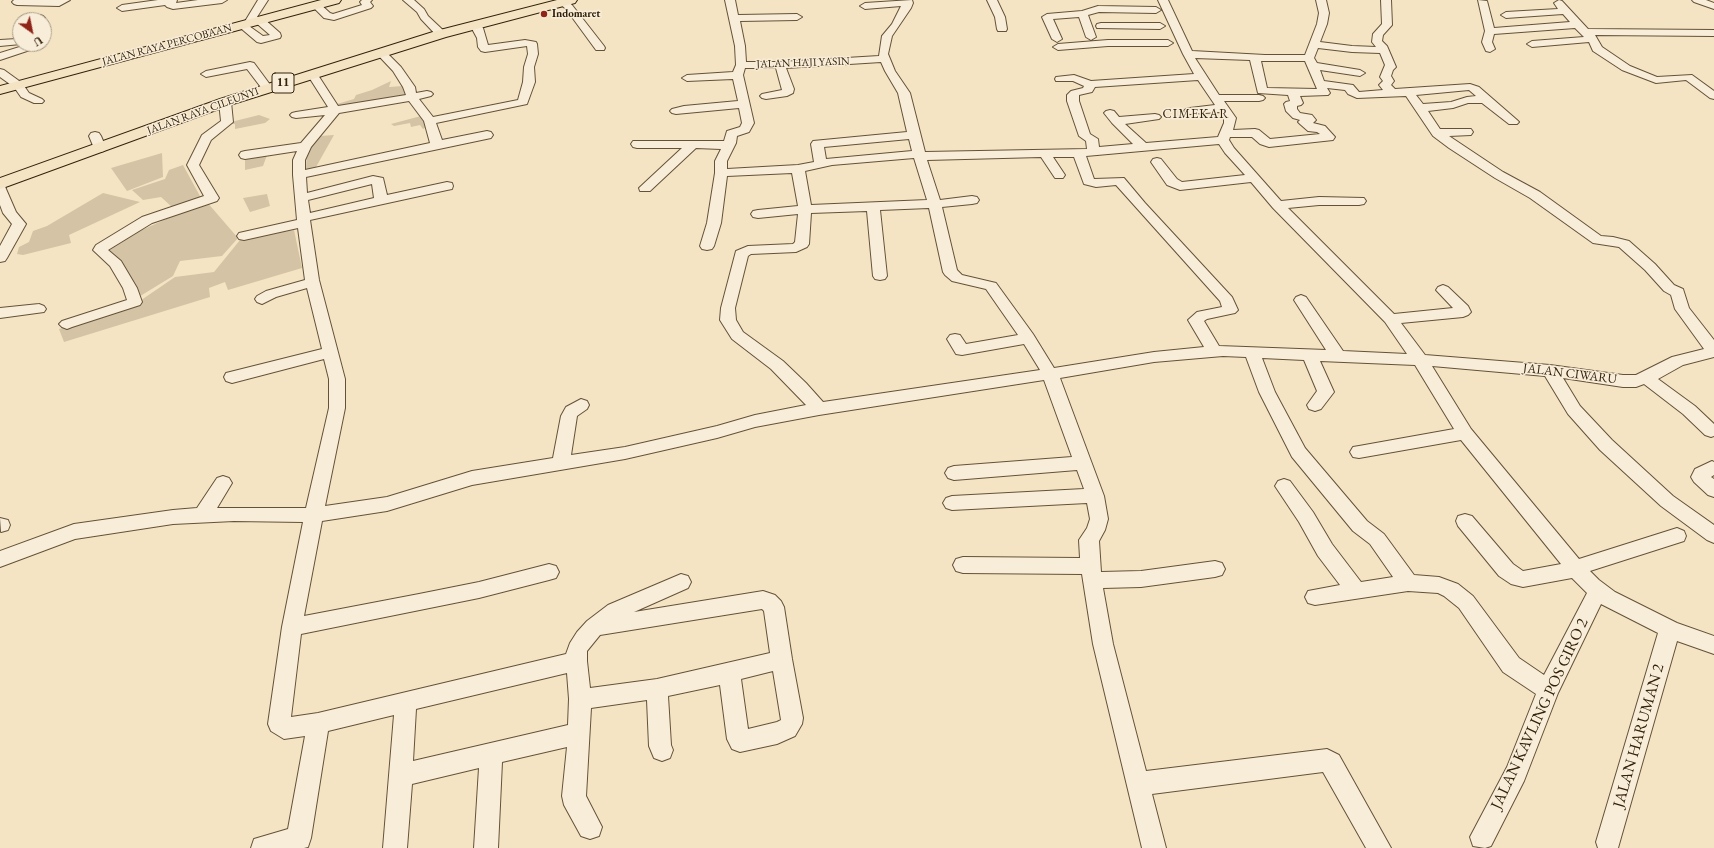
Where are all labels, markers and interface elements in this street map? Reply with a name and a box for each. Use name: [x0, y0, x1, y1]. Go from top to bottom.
place label: Indomaret: [552, 7, 600, 21]
marker: Indomaret: [539, 9, 549, 19]
north arrow: [12, 12, 52, 52]
street label: JALAN RAYA PERCOBAAN: [101, 21, 233, 69]
text: U: [31, 33, 45, 49]
street label: JALAN HAJI YASIN: [756, 55, 850, 71]
road number: 11: [272, 73, 294, 93]
street label: JALAN RAYA CILEUNYI: [145, 85, 261, 137]
district label: CIMEKAR: [1163, 106, 1229, 122]
street label: JALAN CIWARU: [1522, 360, 1618, 388]
street label: JALAN KAVLING POS GIRO 2: [1487, 615, 1593, 813]
street label: JALAN HARUMAN 2: [1609, 662, 1669, 810]

